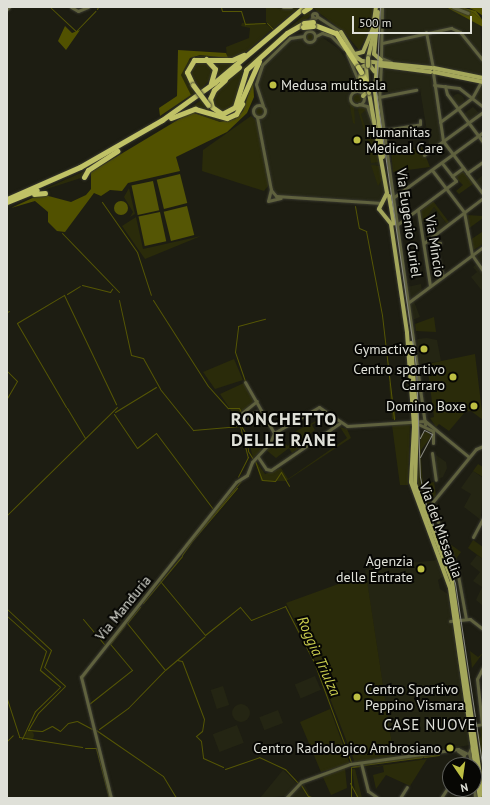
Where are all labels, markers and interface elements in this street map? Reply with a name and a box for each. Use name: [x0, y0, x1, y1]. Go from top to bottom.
scale bar: [354, 8, 474, 34]
text: 500 m: [359, 15, 392, 30]
place label: Medusa multisala: [281, 77, 386, 93]
marker: Medusa multisala: [268, 80, 278, 90]
place label: Humanitas Medical Care: [366, 124, 443, 156]
marker: Humanitas Medical Care: [351, 134, 363, 146]
street label: Via Eugenio Curiel: [393, 167, 425, 279]
street label: Via Mincio: [422, 214, 448, 278]
place label: Gymactive: [354, 341, 416, 357]
marker: Gymactive: [419, 344, 429, 354]
place label: Centro sportivo Carraro: [353, 361, 445, 394]
marker: Centro sportivo Carraro: [448, 372, 458, 382]
place label: Domino Boxe: [386, 398, 466, 414]
marker: Domino Boxe: [469, 401, 479, 411]
district label: RONCHETTO DELLE RANE: [231, 409, 337, 452]
street label: Via dei Missaglia: [416, 480, 466, 580]
place label: Agenzia delle Entrate: [336, 553, 413, 586]
marker: Agenzia delle Entrate: [416, 564, 426, 574]
street label: Via Manduria: [92, 572, 154, 644]
water label: Roggia Triulza: [293, 613, 345, 699]
place label: Centro Sportivo Peppino Vismara: [365, 681, 465, 714]
marker: Centro Sportivo Peppino Vismara: [352, 692, 362, 702]
district label: CASE NUOVE: [383, 716, 477, 734]
place label: Centro Radiologico Ambrosiano: [253, 740, 441, 756]
marker: Centro Radiologico Ambrosiano: [444, 742, 456, 754]
north arrow: [442, 757, 482, 797]
text: N: [459, 780, 470, 795]

